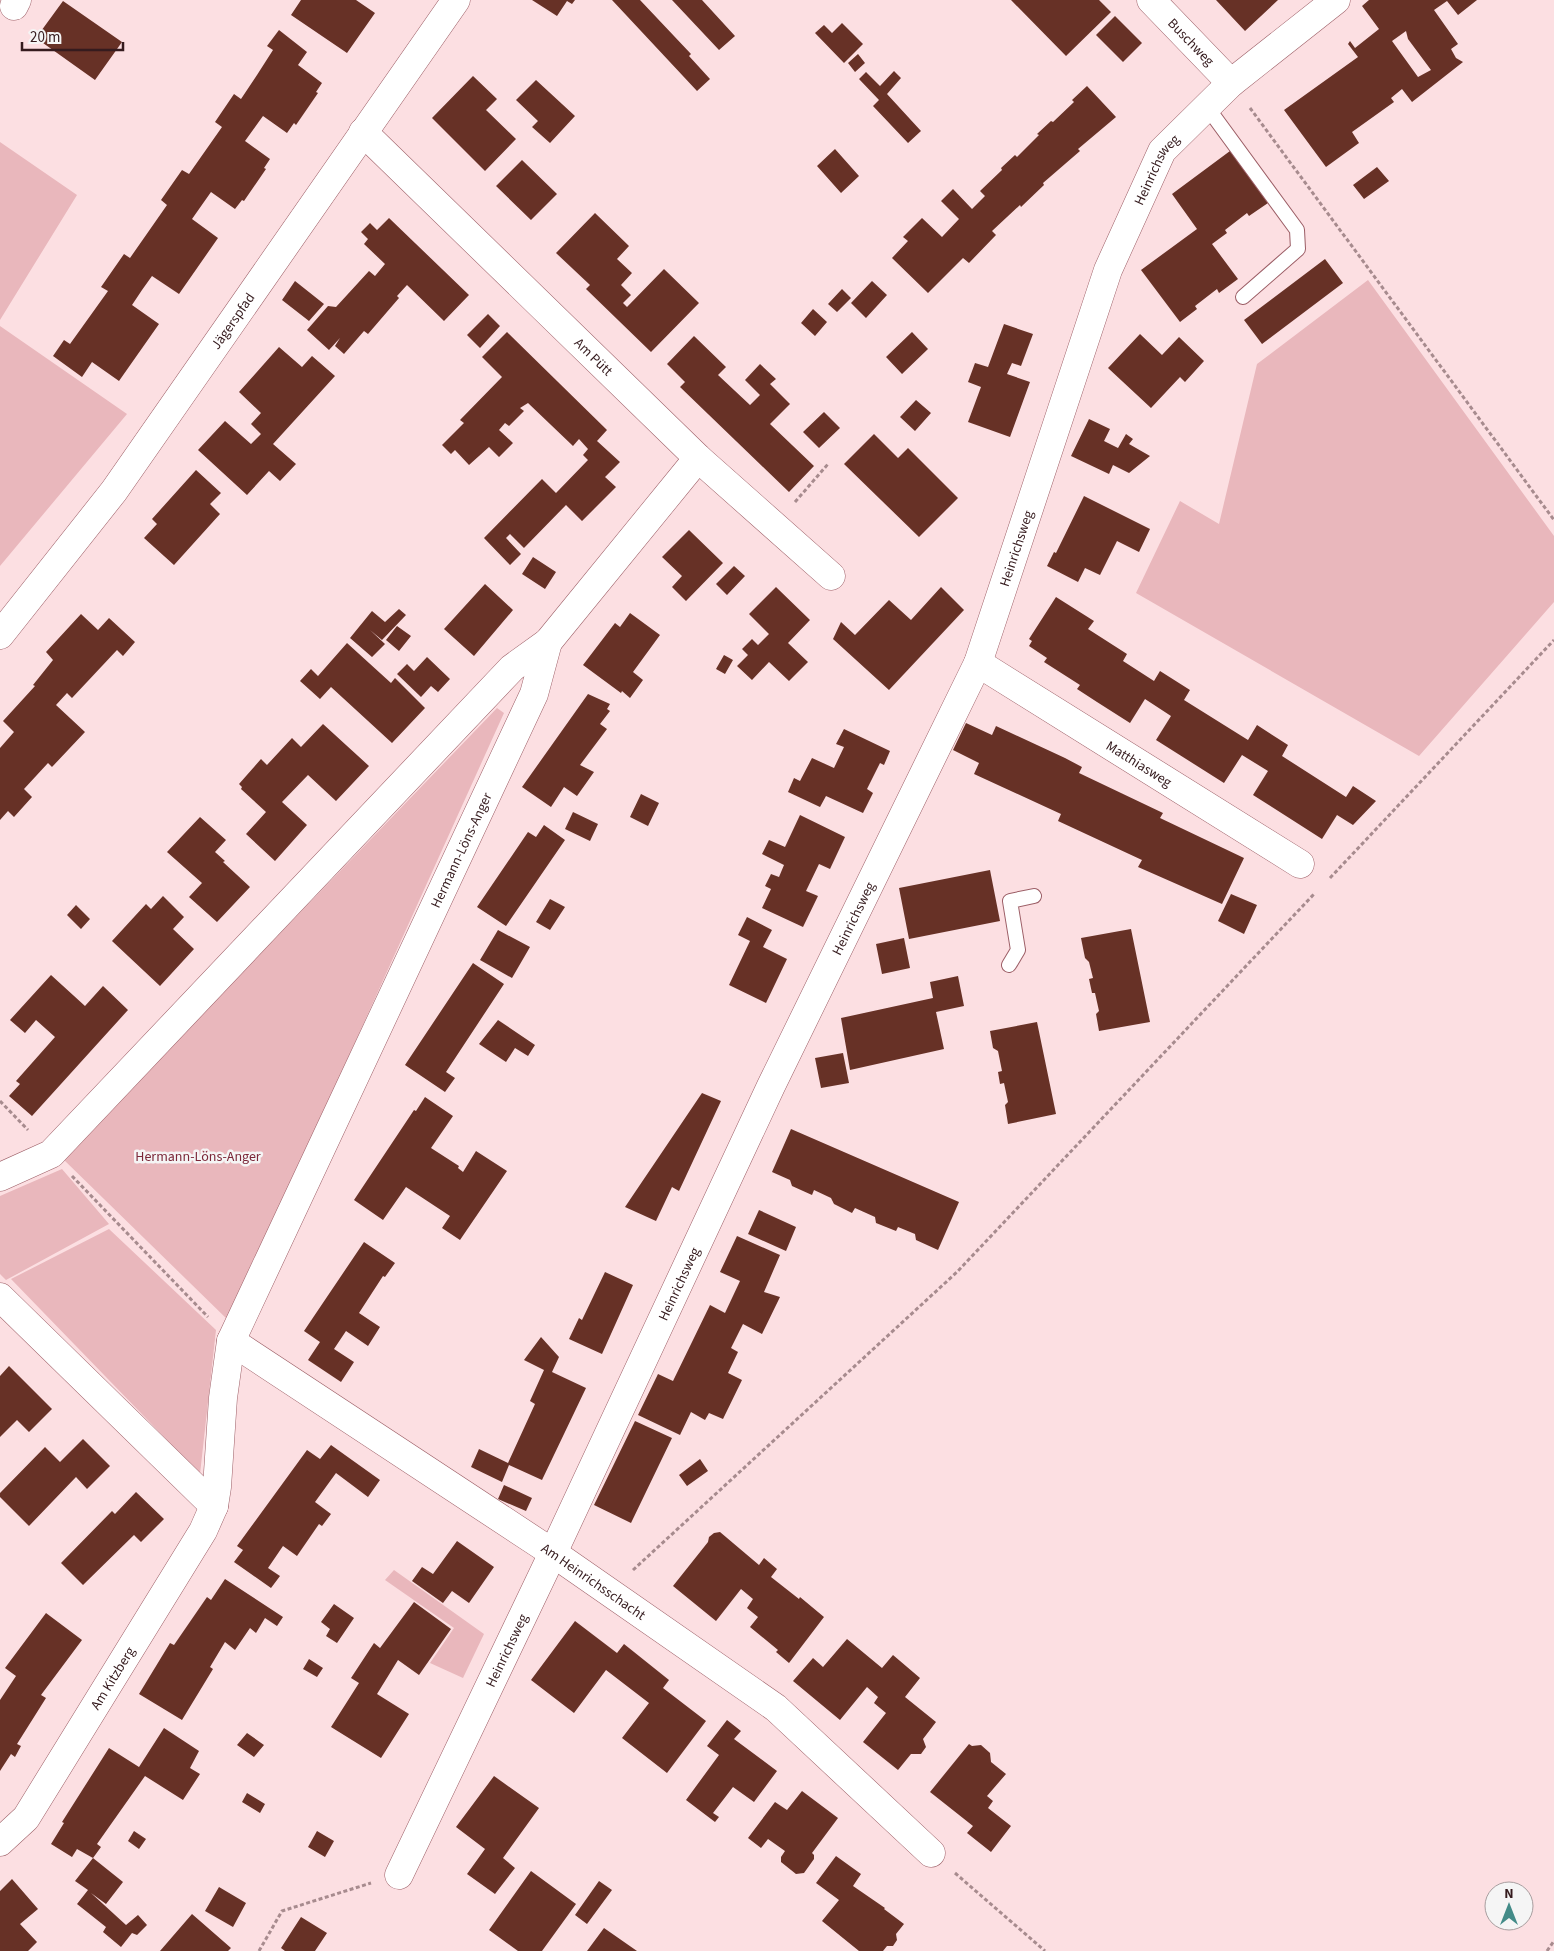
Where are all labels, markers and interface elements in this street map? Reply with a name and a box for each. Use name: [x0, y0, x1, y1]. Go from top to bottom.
street label: Buschweg: [1163, 14, 1218, 71]
scale bar: [22, 20, 124, 52]
text: 20 m: [30, 27, 60, 48]
street label: Heinrichsweg: [1130, 130, 1185, 209]
street label: Jägerspfad: [207, 289, 260, 354]
street label: Am Pütt: [569, 334, 617, 381]
street label: Heinrichsweg: [995, 508, 1039, 589]
street label: Matthiasweg: [1102, 736, 1175, 793]
street label: Hermann-Löns-Anger: [426, 789, 498, 912]
street label: Heinrichsweg: [828, 879, 880, 959]
park label: Hermann-Löns-Anger: [135, 1147, 261, 1167]
street label: Heinrichsweg: [654, 1244, 705, 1324]
street label: Am Heinrichsschacht: [537, 1539, 650, 1626]
street label: Heinrichsweg: [481, 1611, 533, 1691]
street label: Am Kitzberg: [86, 1643, 140, 1714]
north arrow: [1484, 1881, 1534, 1931]
text: N: [1504, 1884, 1514, 1904]

